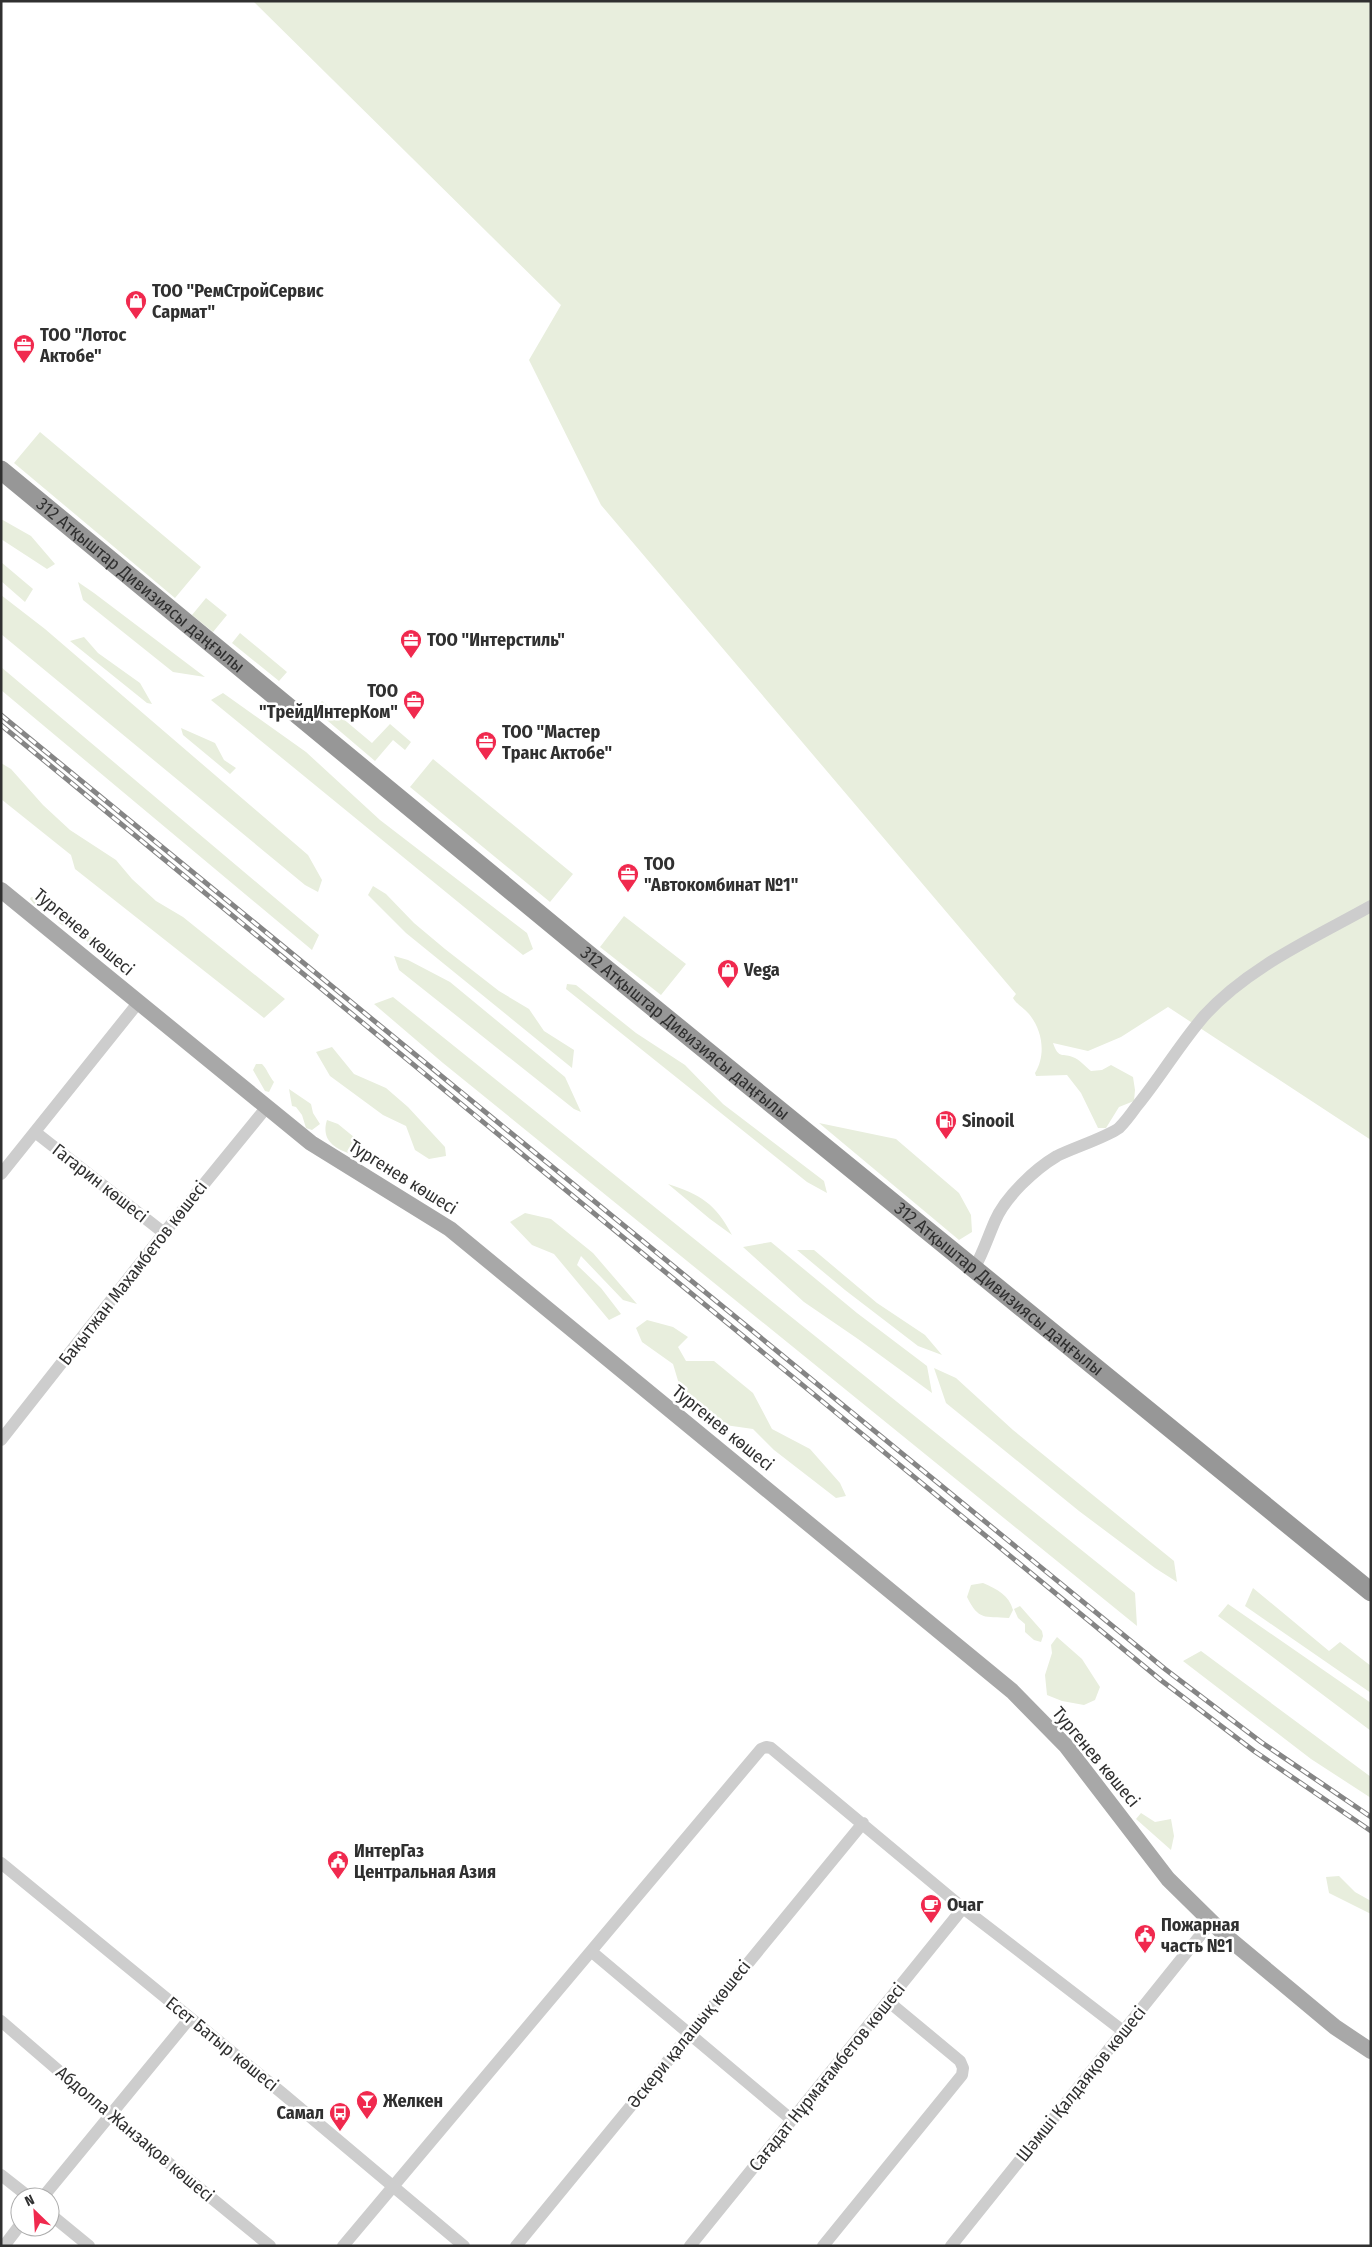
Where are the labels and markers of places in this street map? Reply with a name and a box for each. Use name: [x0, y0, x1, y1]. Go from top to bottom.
place label: ТОО "РемСтройСервис Сармат": [152, 280, 324, 323]
shop icon: ТОО "РемСтройСервис Сармат": [124, 289, 148, 320]
place label: ТОО "Лотос Актобе": [39, 324, 126, 367]
office icon: ТОО "Лотос Актобе": [12, 333, 36, 364]
office icon: ТОО "Интерстиль": [399, 628, 423, 659]
place label: ТОО "Интерстиль": [427, 629, 565, 651]
place label: ТОО "ТрейдИнтерКом": [259, 680, 398, 723]
office icon: ТОО "ТрейдИнтерКом": [402, 689, 426, 720]
place label: ТОО "Мастер Транс Актобе": [502, 721, 612, 764]
office icon: ТОО "Мастер Транс Актобе": [474, 730, 498, 761]
place label: ТОО "Автокомбинат №1": [644, 853, 798, 896]
office icon: ТОО "Автокомбинат №1": [616, 862, 640, 893]
shop icon: Vega: [716, 958, 740, 989]
place label: Vega: [743, 959, 780, 981]
fuel station icon: Sinooil: [934, 1109, 958, 1140]
place label: Sinooil: [962, 1110, 1014, 1132]
place label: ИнтерГаз Центральная Азия: [354, 1840, 496, 1883]
public building icon: ИнтерГаз Центральная Азия: [326, 1849, 350, 1880]
cafe icon: Очаг: [919, 1893, 943, 1924]
place label: Очаг: [947, 1894, 984, 1916]
place label: Пожарная часть №1: [1161, 1914, 1240, 1957]
public building icon: Пожарная часть №1: [1133, 1923, 1157, 1954]
bar icon: Желкен: [355, 2089, 379, 2120]
place label: Желкен: [382, 2090, 443, 2112]
bus stop icon: Самал: [328, 2101, 352, 2132]
place label: Самал: [277, 2102, 324, 2124]

